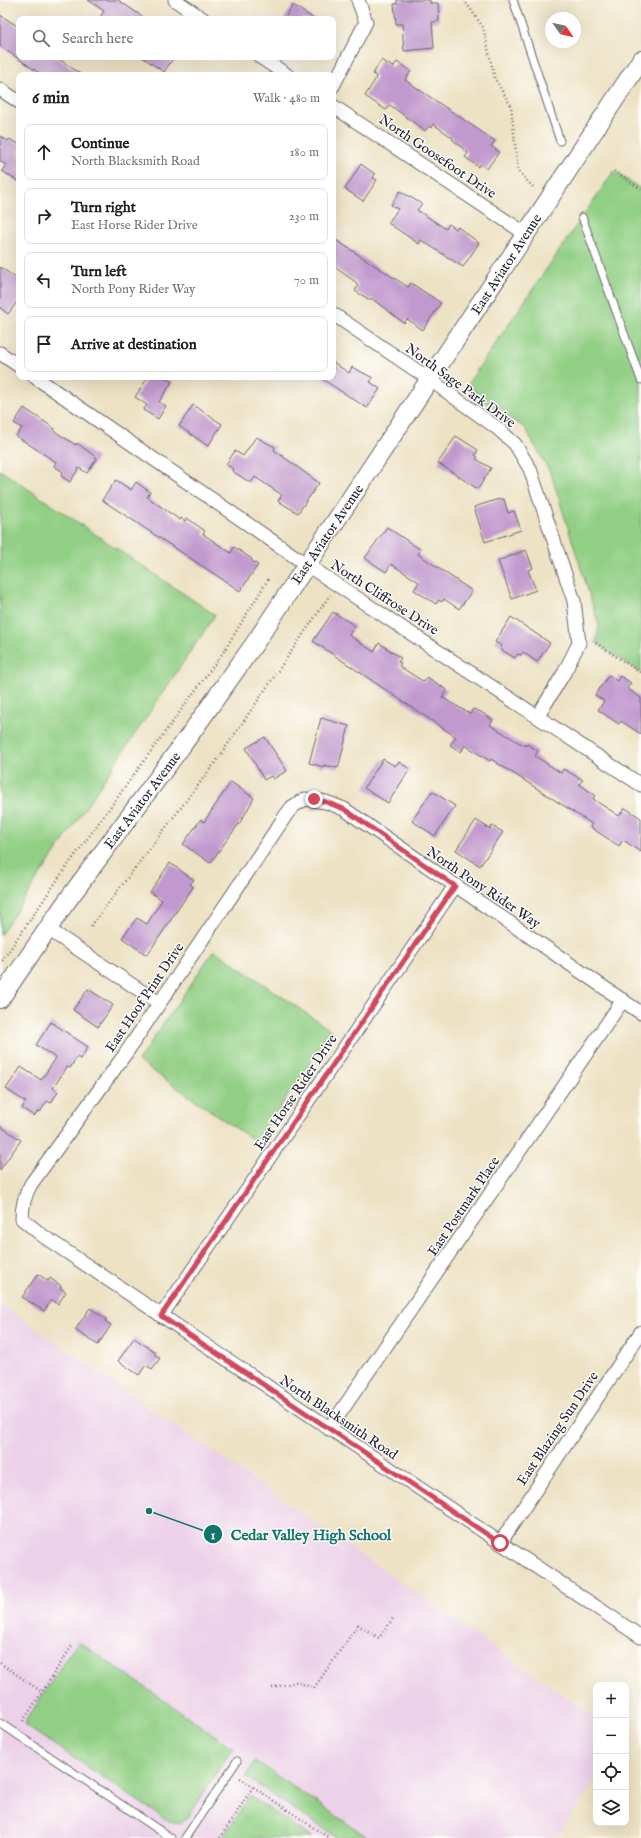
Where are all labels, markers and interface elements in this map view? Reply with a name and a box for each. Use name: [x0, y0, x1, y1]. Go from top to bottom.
north arrow: [545, 12, 581, 48]
search box: [16, 16, 336, 60]
icon: search: [30, 27, 52, 49]
text: Search here: [62, 29, 133, 48]
text: 6 min: [32, 88, 70, 109]
text: Walk · 480 m: [253, 90, 320, 107]
street label: North Goosefoot Drive: [375, 111, 500, 203]
text: Continue: [71, 134, 129, 153]
icon: ahead: [33, 141, 55, 163]
text: 180 m: [290, 144, 319, 161]
text: North Blacksmith Road: [71, 153, 200, 170]
text: Turn right: [71, 198, 136, 217]
icon: right: [33, 205, 55, 227]
text: 230 m: [289, 208, 319, 225]
street label: East Aviator Avenue: [467, 210, 547, 318]
text: East Horse Rider Drive: [71, 217, 198, 234]
text: Turn left: [71, 262, 127, 281]
icon: left: [33, 269, 55, 291]
text: 70 m: [294, 272, 319, 289]
text: North Pony Rider Way: [71, 281, 195, 298]
icon: arrive: [33, 333, 55, 355]
text: Arrive at destination: [71, 335, 197, 354]
street label: North Sage Park Drive: [402, 340, 520, 432]
street label: East Aviator Avenue: [288, 481, 368, 588]
street label: North Cliffrose Drive: [327, 556, 442, 640]
street label: East Aviator Avenue: [100, 748, 186, 853]
route end: [305, 790, 323, 808]
street label: North Pony Rider Way: [423, 843, 544, 933]
street label: East Hoof Print Drive: [101, 939, 189, 1056]
street label: East Horse Rider Drive: [250, 1031, 342, 1154]
street label: East Postmark Place: [424, 1153, 504, 1260]
street label: East Blazing Sun Drive: [513, 1368, 603, 1489]
street label: North Blacksmith Road: [276, 1372, 401, 1464]
callout: Cedar Valley High School: [203, 1521, 399, 1548]
text: Cedar Valley High School: [231, 1526, 392, 1545]
text: 1: [211, 1528, 216, 1543]
route start: [491, 1534, 509, 1552]
map controls: [593, 1682, 629, 1826]
button: +: [593, 1682, 629, 1718]
button: −: [593, 1718, 629, 1754]
button: locate: [593, 1754, 629, 1790]
button: layers: [593, 1790, 629, 1826]

